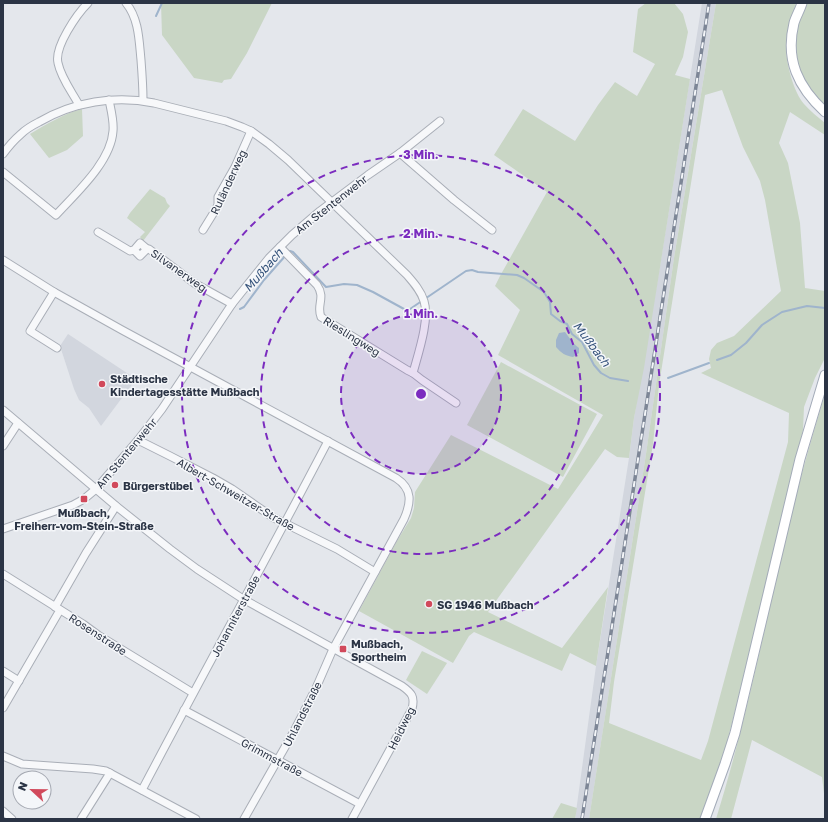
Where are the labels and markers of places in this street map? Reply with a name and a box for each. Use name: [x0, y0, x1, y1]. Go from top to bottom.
place label: Städtische Kindertagesstätte Mußbach: [110, 372, 260, 398]
marker: Städtische Kindertagesstätte Mußbach: [97, 379, 107, 389]
centre of rings: [414, 387, 428, 401]
place label: Bürgerstübel: [123, 479, 193, 492]
marker: Bürgerstübel: [110, 480, 120, 490]
marker: Mußbach, Freiherr-vom-Stein-Straße: [79, 494, 89, 504]
place label: Mußbach, Freiherr-vom-Stein-Straße: [14, 506, 154, 532]
place label: SG 1946 Mußbach: [437, 598, 534, 611]
marker: SG 1946 Mußbach: [424, 599, 434, 609]
place label: Mußbach, Sportheim: [351, 637, 407, 663]
marker: Mußbach, Sportheim: [338, 644, 348, 654]

